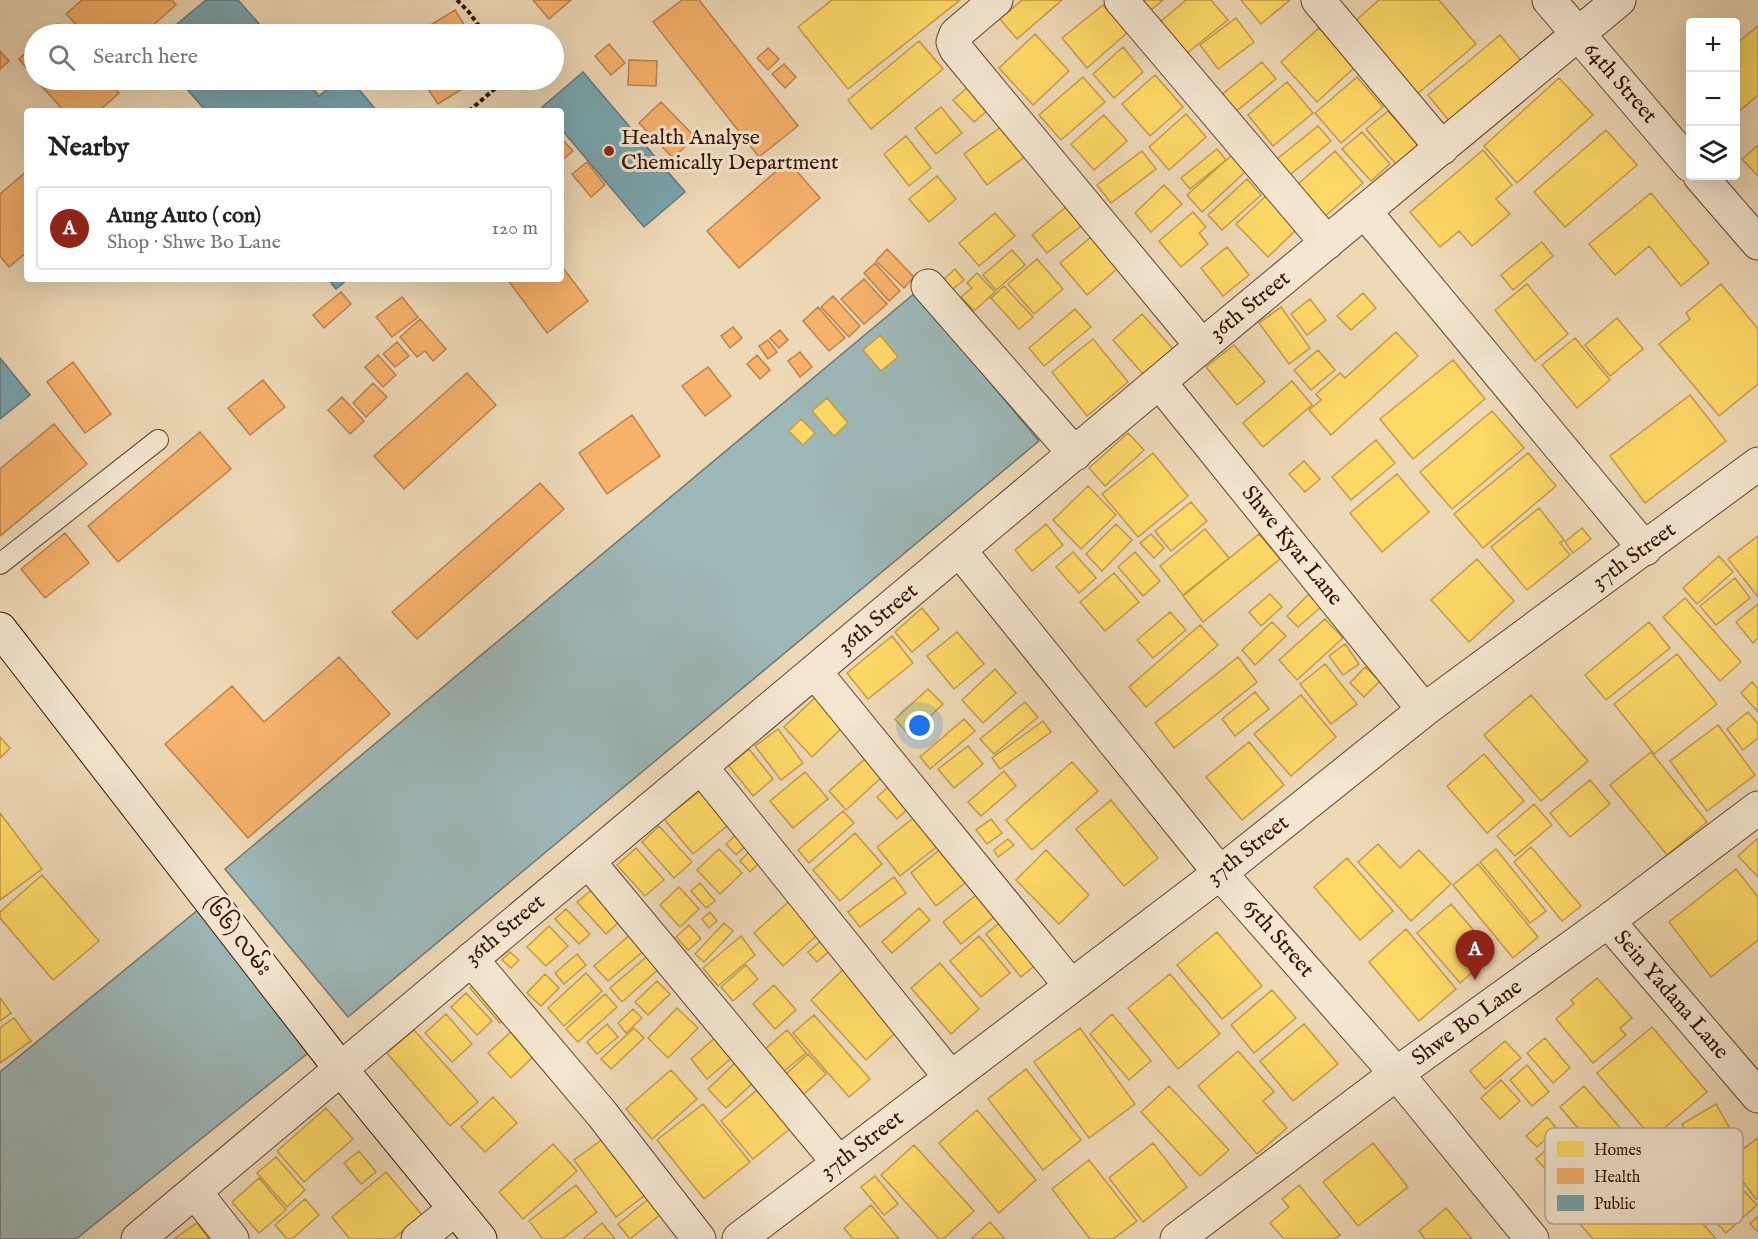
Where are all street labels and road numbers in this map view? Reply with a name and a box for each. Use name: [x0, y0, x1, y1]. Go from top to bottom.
street label: 64th Street: [1577, 37, 1663, 130]
street label: 36th Street: [1204, 265, 1297, 347]
street label: Shwe Kyar Lane: [1235, 480, 1349, 612]
street label: 37th Street: [1586, 516, 1682, 596]
street label: 36th Street: [832, 577, 924, 661]
street label: 37th Street: [1201, 809, 1295, 891]
street label: (၆၆) လမ်း: [197, 888, 280, 982]
street label: 36th Street: [459, 888, 551, 972]
street label: 65th Street: [1236, 893, 1320, 984]
street label: Sein Yadana Lane: [1607, 925, 1735, 1065]
street label: Shwe Bo Lane: [1406, 973, 1528, 1073]
street label: 37th Street: [815, 1104, 910, 1185]

